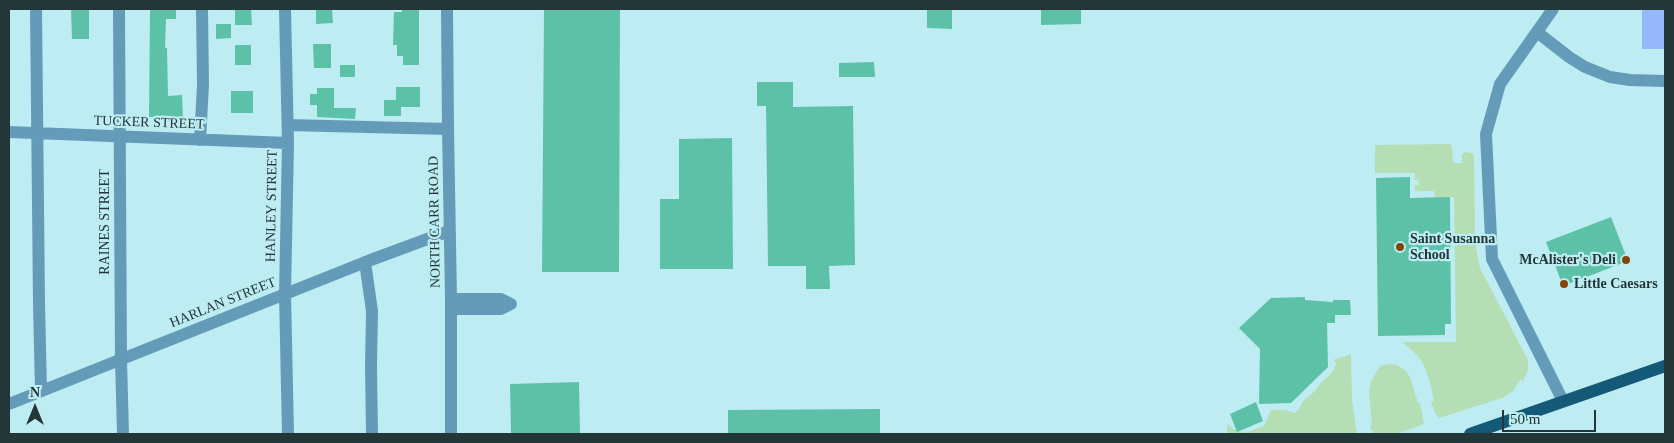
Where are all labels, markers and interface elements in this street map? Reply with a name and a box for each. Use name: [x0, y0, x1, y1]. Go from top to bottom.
street label: TUCKER STREET: [93, 113, 205, 133]
street label: HANLEY STREET: [263, 150, 281, 262]
street label: NORTH CARR ROAD: [425, 156, 445, 288]
street label: RAINES STREET: [97, 169, 113, 275]
place label: Saint Susanna School: [1410, 231, 1495, 264]
marker: Saint Susanna School: [1394, 241, 1406, 253]
place label: McAlister's Deli: [1519, 252, 1616, 268]
marker: McAlister's Deli: [1620, 254, 1632, 266]
street label: HARLAN STREET: [167, 274, 279, 332]
place label: Little Caesars: [1574, 276, 1658, 292]
marker: Little Caesars: [1558, 278, 1570, 290]
north arrow: [10, 383, 60, 433]
text: N: [30, 385, 40, 400]
scale bar: [1504, 400, 1598, 432]
text: 50 m: [1510, 411, 1540, 427]

